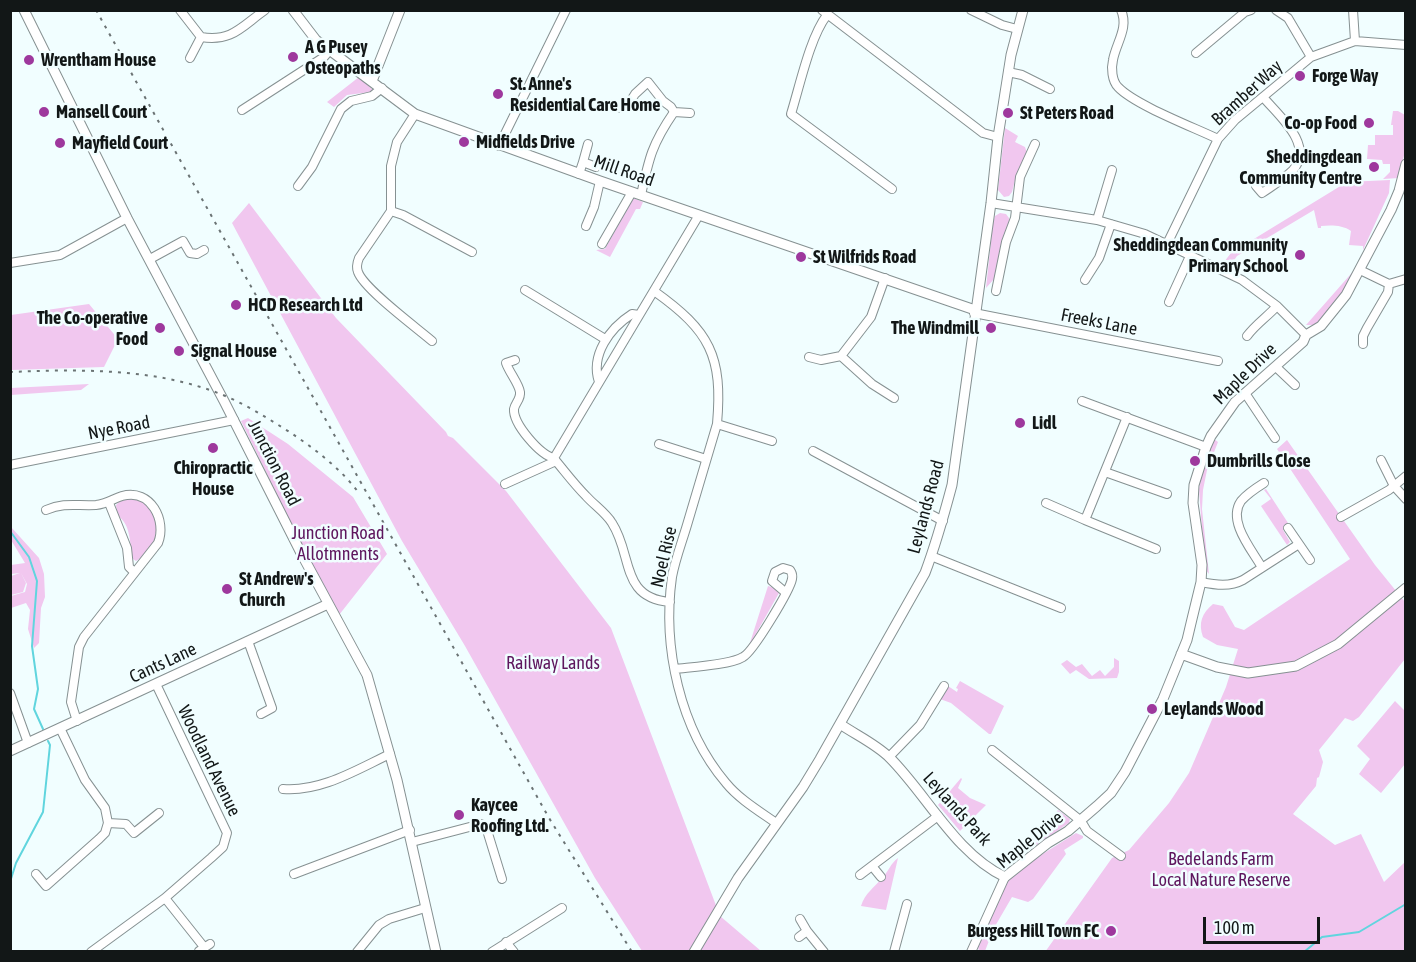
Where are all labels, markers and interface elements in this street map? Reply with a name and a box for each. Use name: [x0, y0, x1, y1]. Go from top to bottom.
place label: A G Pusey Osteopaths: [305, 36, 381, 78]
place label: Wrentham House: [41, 49, 156, 71]
marker: A G Pusey Osteopaths: [286, 50, 300, 64]
marker: Wrentham House: [22, 53, 36, 67]
street label: Bramber Way: [1207, 56, 1287, 130]
place label: Forge Way: [1312, 65, 1378, 87]
marker: Forge Way: [1293, 69, 1307, 83]
place label: St. Anne's Residential Care Home: [510, 73, 660, 116]
marker: St. Anne's Residential Care Home: [491, 87, 505, 101]
place label: Mansell Court: [56, 101, 147, 123]
place label: St Peters Road: [1020, 102, 1114, 124]
marker: Mansell Court: [37, 105, 51, 119]
marker: St Peters Road: [1001, 106, 1015, 120]
place label: Co-op Food: [1284, 112, 1357, 134]
marker: Co-op Food: [1362, 116, 1376, 130]
place label: Midfields Drive: [476, 131, 575, 153]
place label: Mayfield Court: [72, 132, 168, 154]
marker: Midfields Drive: [457, 135, 471, 149]
marker: Mayfield Court: [53, 136, 67, 150]
place label: Sheddingdean Community Centre: [1239, 146, 1362, 188]
street label: Mill Road: [591, 151, 657, 191]
marker: Sheddingdean Community Centre: [1367, 160, 1381, 174]
place label: Sheddingdean Community Primary School: [1113, 234, 1288, 276]
place label: St Wilfrids Road: [813, 246, 916, 268]
marker: Sheddingdean Community Primary School: [1293, 248, 1307, 262]
marker: St Wilfrids Road: [794, 250, 808, 264]
place label: HCD Research Ltd: [248, 294, 363, 316]
marker: HCD Research Ltd: [229, 298, 243, 312]
street label: Freeks Lane: [1059, 304, 1139, 340]
place label: The Co-operative Food: [37, 307, 148, 350]
place label: The Windmill: [891, 317, 979, 339]
marker: The Co-operative Food: [153, 321, 167, 335]
marker: The Windmill: [984, 321, 998, 335]
street label: Maple Drive: [1209, 339, 1281, 409]
place label: Signal House: [191, 340, 277, 362]
marker: Signal House: [172, 344, 186, 358]
street label: Nye Road: [86, 411, 152, 445]
place label: Lidl: [1032, 412, 1056, 434]
marker: Lidl: [1013, 416, 1027, 430]
street label: Junction Road: [243, 417, 305, 509]
marker: Chiropractic House: [206, 441, 220, 455]
place label: Dumbrills Close: [1207, 450, 1311, 472]
marker: Dumbrills Close: [1188, 454, 1202, 468]
place label: Chiropractic House: [173, 457, 253, 500]
street label: Leylands Road: [903, 458, 949, 556]
park label: Junction Road Allotmnents: [291, 522, 385, 564]
street label: Noel Rise: [646, 524, 682, 590]
place label: St Andrew's Church: [239, 568, 314, 610]
marker: St Andrew's Church: [220, 582, 234, 596]
street label: Cants Lane: [126, 638, 200, 688]
park label: Railway Lands: [506, 652, 600, 674]
place label: Leylands Wood: [1164, 698, 1264, 720]
street label: Woodland Avenue: [173, 702, 245, 820]
marker: Leylands Wood: [1145, 702, 1159, 716]
street label: Leylands Park: [918, 768, 996, 850]
place label: Kaycee Roofing Ltd.: [471, 794, 549, 836]
street label: Maple Drive: [992, 807, 1068, 873]
marker: Kaycee Roofing Ltd.: [452, 808, 466, 822]
park label: Bedelands Farm Local Nature Reserve: [1152, 848, 1290, 890]
scale bar: [1206, 905, 1323, 943]
text: 100 m: [1214, 917, 1255, 938]
place label: Burgess Hill Town FC: [967, 920, 1099, 942]
marker: Burgess Hill Town FC: [1104, 924, 1118, 938]

